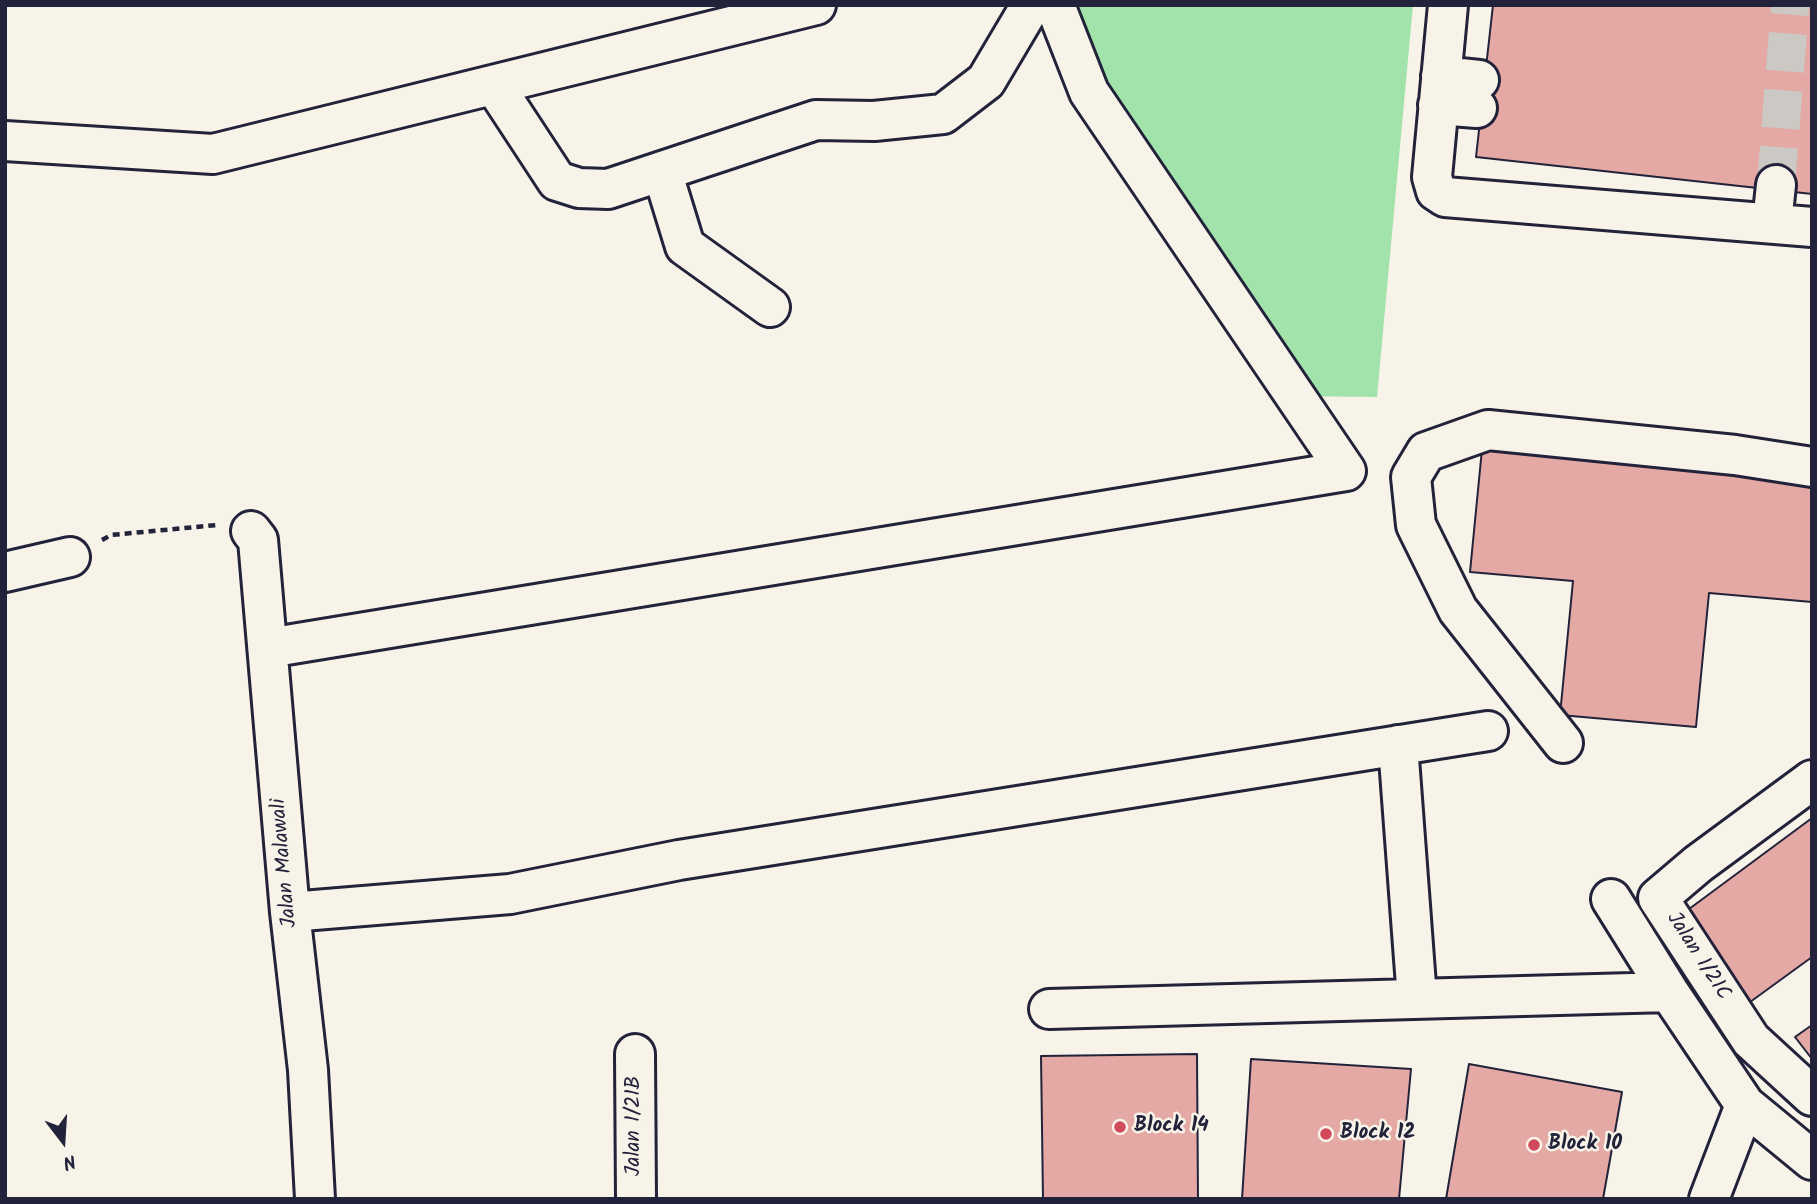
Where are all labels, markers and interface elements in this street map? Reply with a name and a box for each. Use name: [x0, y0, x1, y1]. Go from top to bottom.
street label: Jalan Malawali: [268, 797, 304, 929]
street label: Jalan 1/21C: [1659, 908, 1735, 1006]
street label: Jalan 1/21B: [622, 1076, 648, 1176]
north arrow: [28, 1106, 98, 1176]
place label: Block 14: [1134, 1114, 1209, 1140]
marker: Block 14: [1112, 1119, 1128, 1135]
place label: Block 12: [1340, 1121, 1416, 1147]
marker: Block 12: [1318, 1126, 1334, 1142]
place label: Block 10: [1548, 1132, 1622, 1158]
marker: Block 10: [1526, 1137, 1542, 1153]
text: N: [59, 1145, 79, 1177]

